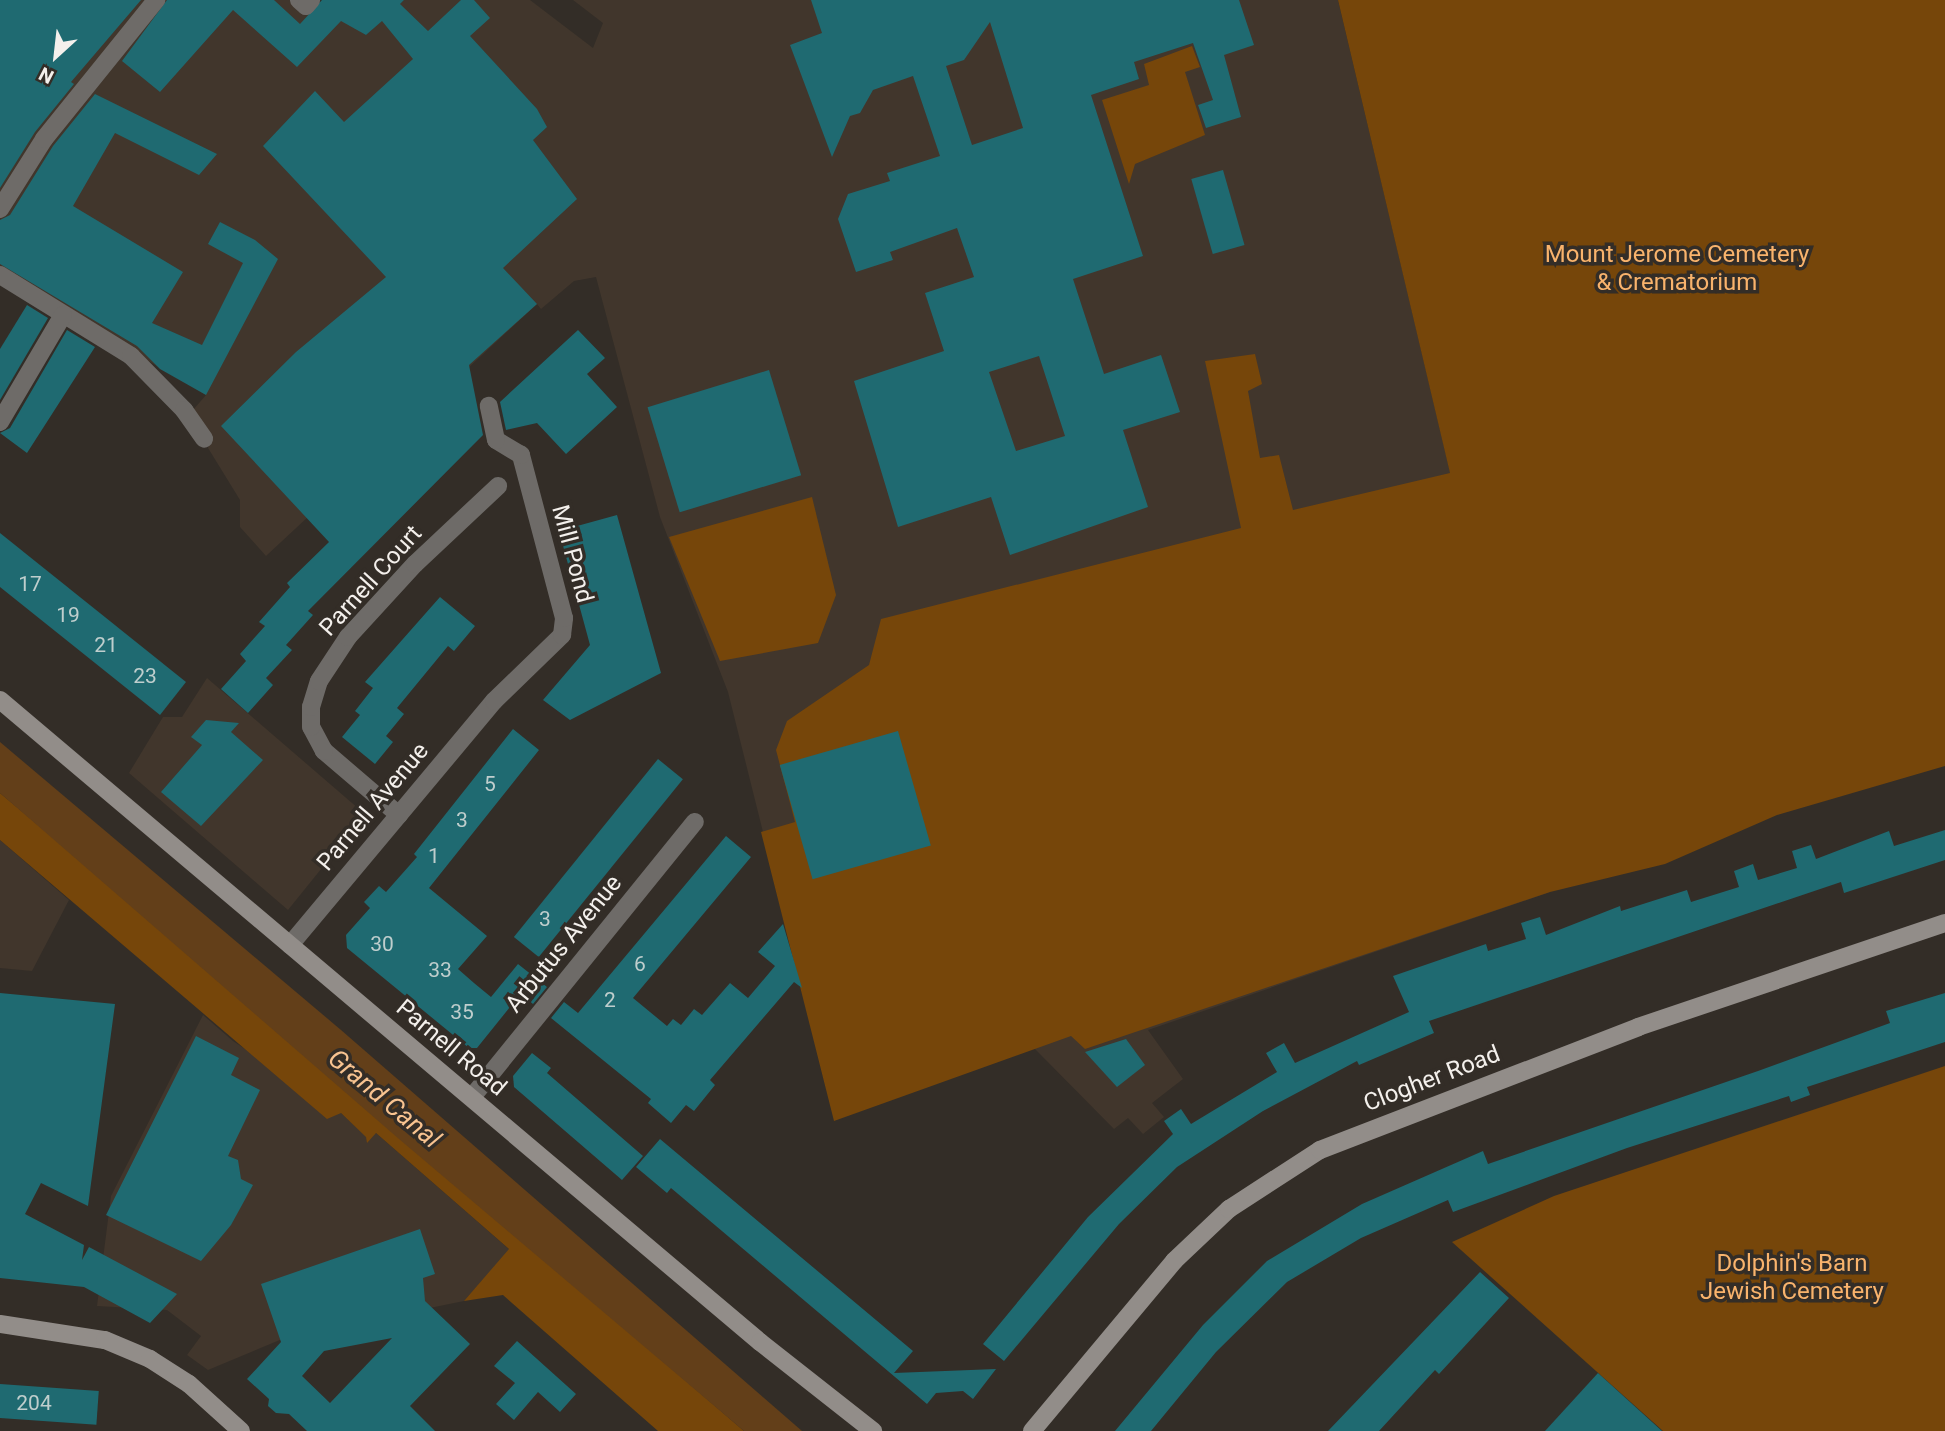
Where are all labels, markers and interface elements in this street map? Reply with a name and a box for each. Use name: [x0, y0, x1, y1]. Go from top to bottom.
north arrow: [21, 21, 91, 91]
text: N: [35, 62, 57, 88]
park label: Mount Jerome Cemetery & Crematorium: [1545, 241, 1809, 297]
street label: Mill Pond: [545, 502, 599, 606]
street label: Parnell Court: [314, 520, 428, 642]
house number: 17: [18, 571, 42, 597]
house number: 19: [56, 602, 80, 628]
house number: 21: [94, 632, 118, 658]
house number: 23: [133, 663, 157, 689]
street label: Parnell Avenue: [311, 737, 435, 877]
house number: 5: [484, 771, 496, 797]
house number: 3: [456, 807, 468, 833]
house number: 1: [428, 843, 440, 869]
street label: Arbutus Avenue: [500, 870, 628, 1018]
house number: 3: [539, 906, 551, 932]
house number: 30: [370, 931, 394, 957]
house number: 6: [634, 951, 646, 977]
house number: 33: [428, 957, 452, 983]
house number: 2: [604, 987, 616, 1013]
street label: Parnell Road: [390, 994, 512, 1102]
house number: 35: [450, 999, 474, 1025]
street label: Clogher Road: [1360, 1040, 1504, 1118]
water label: Grand Canal: [321, 1043, 447, 1155]
park label: Dolphin's Barn Jewish Cemetery: [1700, 1250, 1884, 1306]
house number: 204: [16, 1390, 52, 1416]

